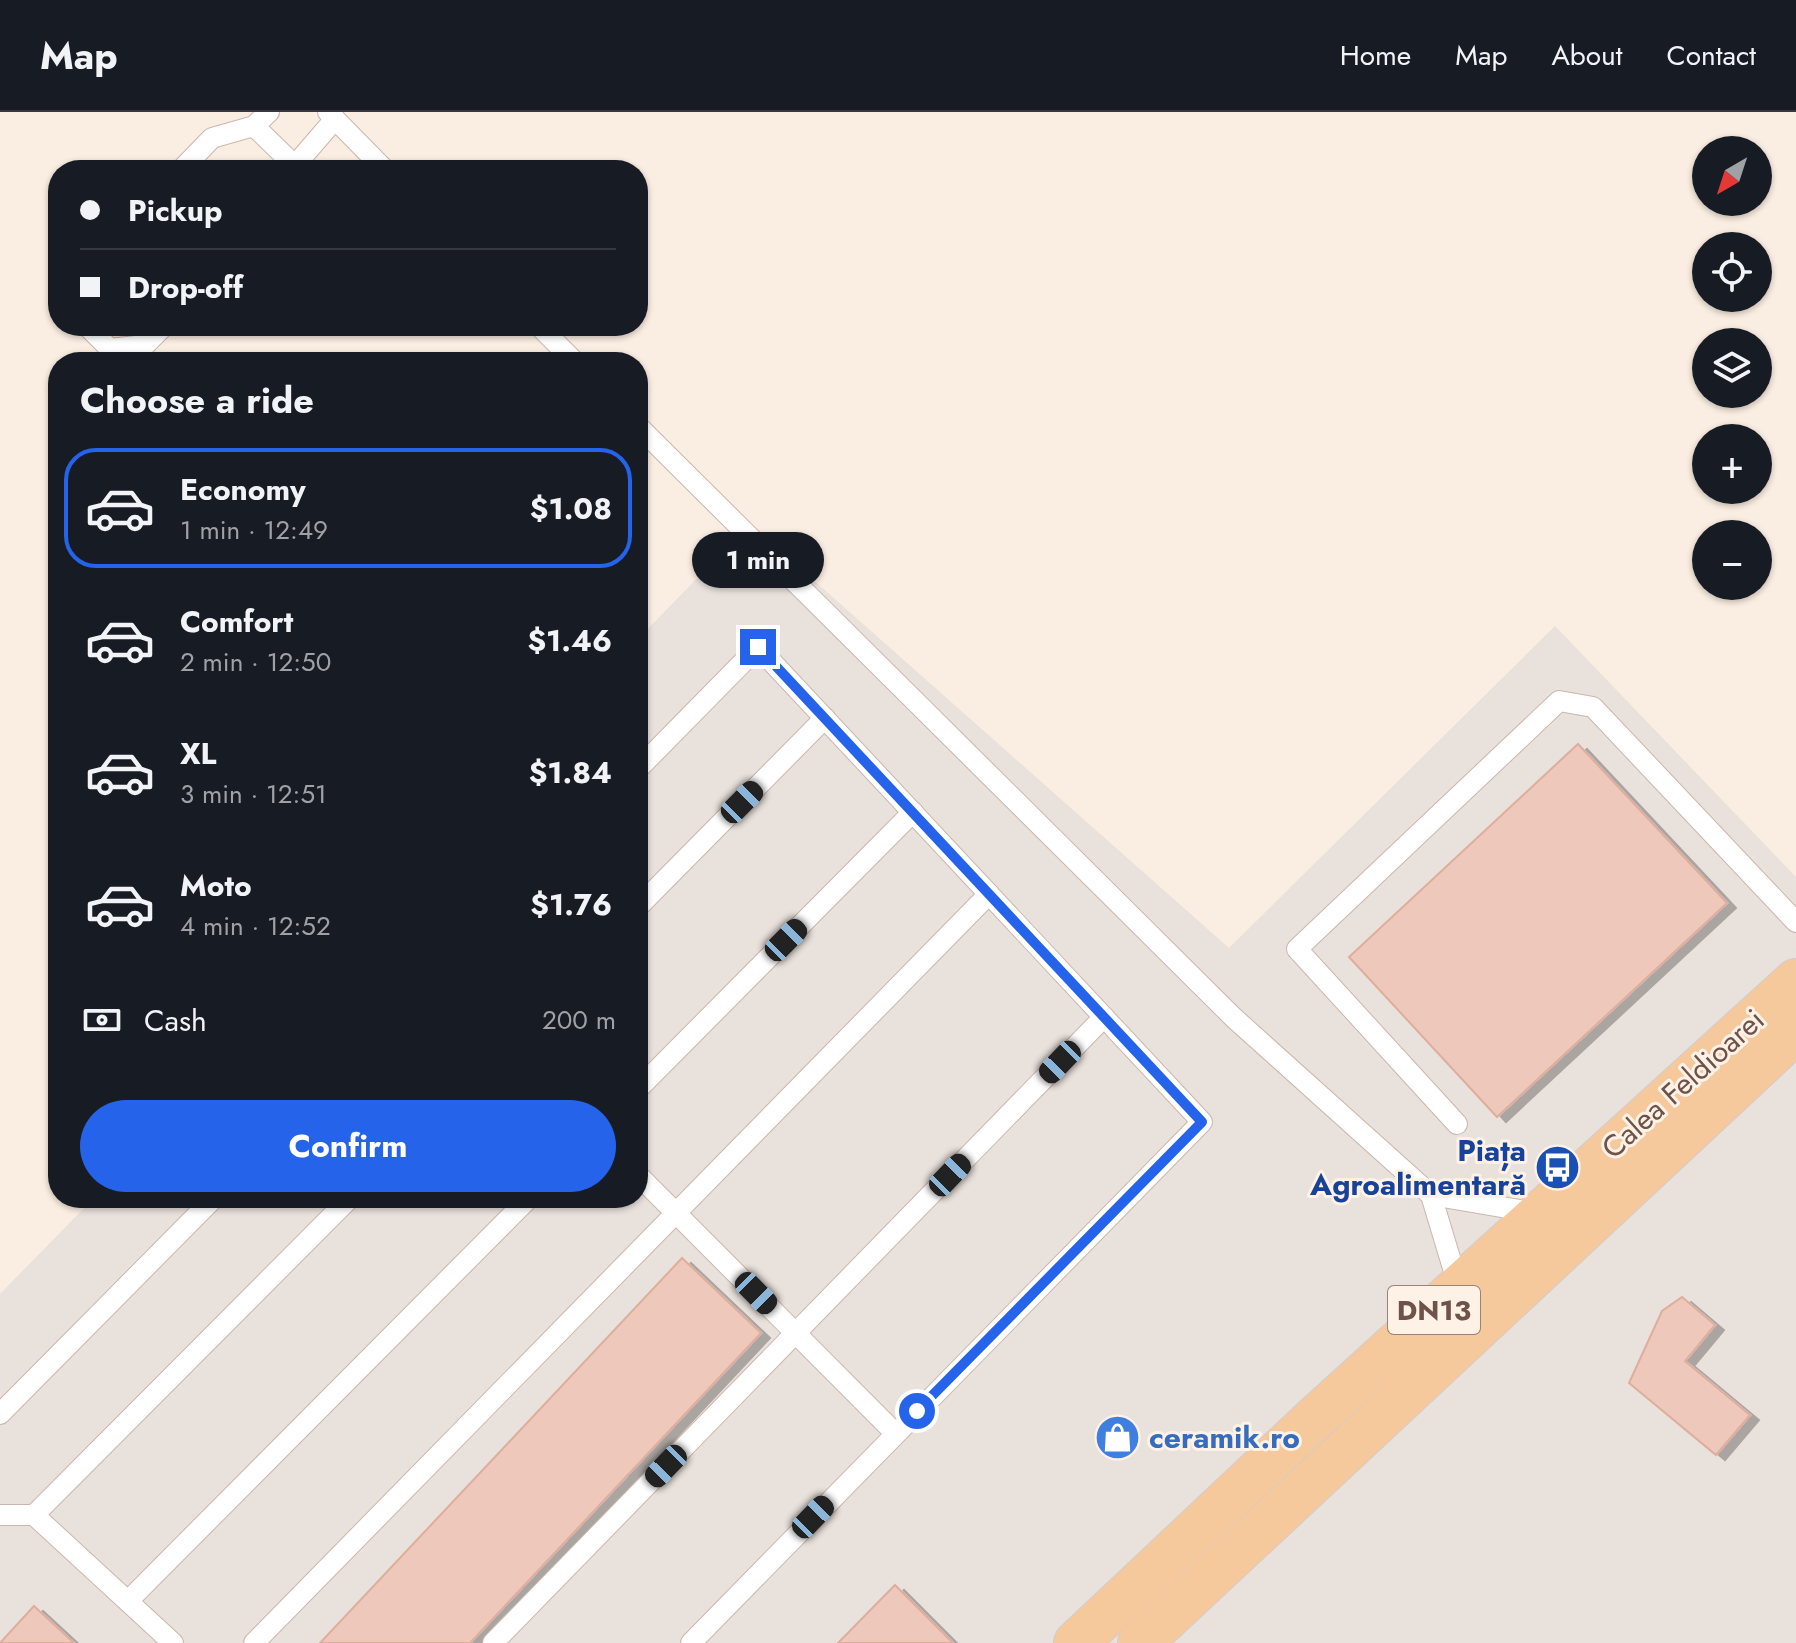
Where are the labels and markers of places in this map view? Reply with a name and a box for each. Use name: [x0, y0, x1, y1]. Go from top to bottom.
place label: Piața Agroalimentară: [1309, 1129, 1526, 1206]
bus stop icon: Piața Agroalimentară: [1533, 1144, 1581, 1192]
shop icon: ceramik.ro: [1094, 1414, 1142, 1462]
place label: ceramik.ro: [1149, 1416, 1300, 1459]

